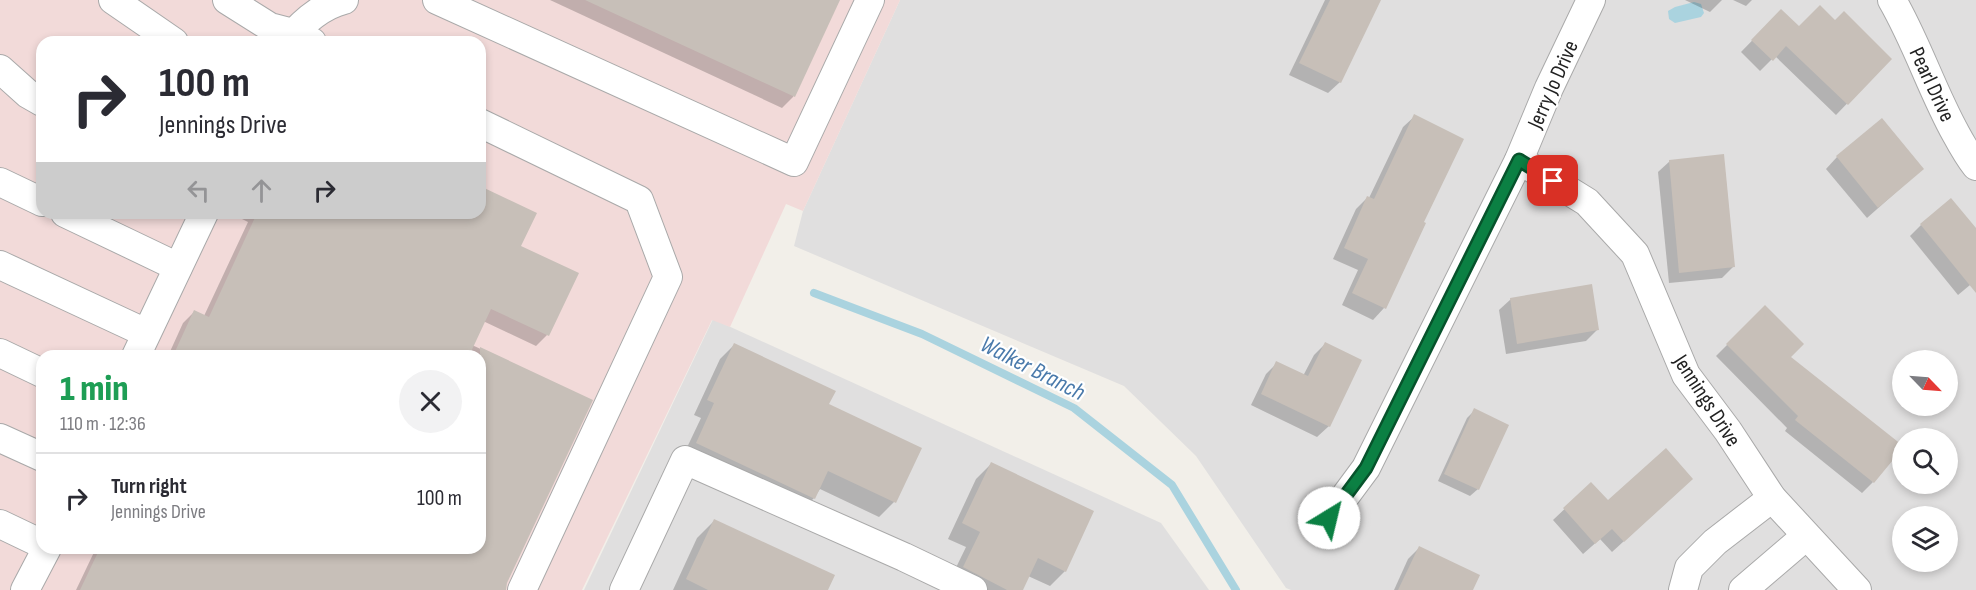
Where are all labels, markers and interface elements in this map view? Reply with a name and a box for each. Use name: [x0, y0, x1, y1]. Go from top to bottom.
street label: Jerry Jo Drive: [1522, 36, 1585, 134]
street label: Pearl Drive: [1903, 43, 1961, 126]
text: 100 m: [159, 58, 250, 109]
icon: right: [60, 60, 138, 138]
text: Jennings Drive: [159, 109, 287, 141]
pin: [1527, 155, 1578, 206]
icon: arrive: [1536, 164, 1569, 197]
icon: left: [182, 174, 215, 207]
icon: ahead: [245, 174, 278, 207]
icon: right: [308, 174, 341, 207]
water label: Walker Branch: [976, 330, 1090, 407]
street label: Jennings Drive: [1666, 349, 1746, 452]
north arrow: [1892, 350, 1958, 416]
map controls: [1892, 350, 1958, 572]
text: 1 min: [60, 368, 128, 411]
button: close: [399, 370, 462, 433]
text: 110 m · 12:36: [60, 412, 146, 436]
button: search: [1892, 428, 1958, 494]
text: Turn right: [111, 473, 187, 500]
icon: right: [60, 482, 93, 515]
text: 100 m: [417, 485, 462, 512]
position arrow: [1297, 486, 1361, 550]
text: Jennings Drive: [111, 500, 206, 524]
button: layers: [1892, 506, 1958, 572]

